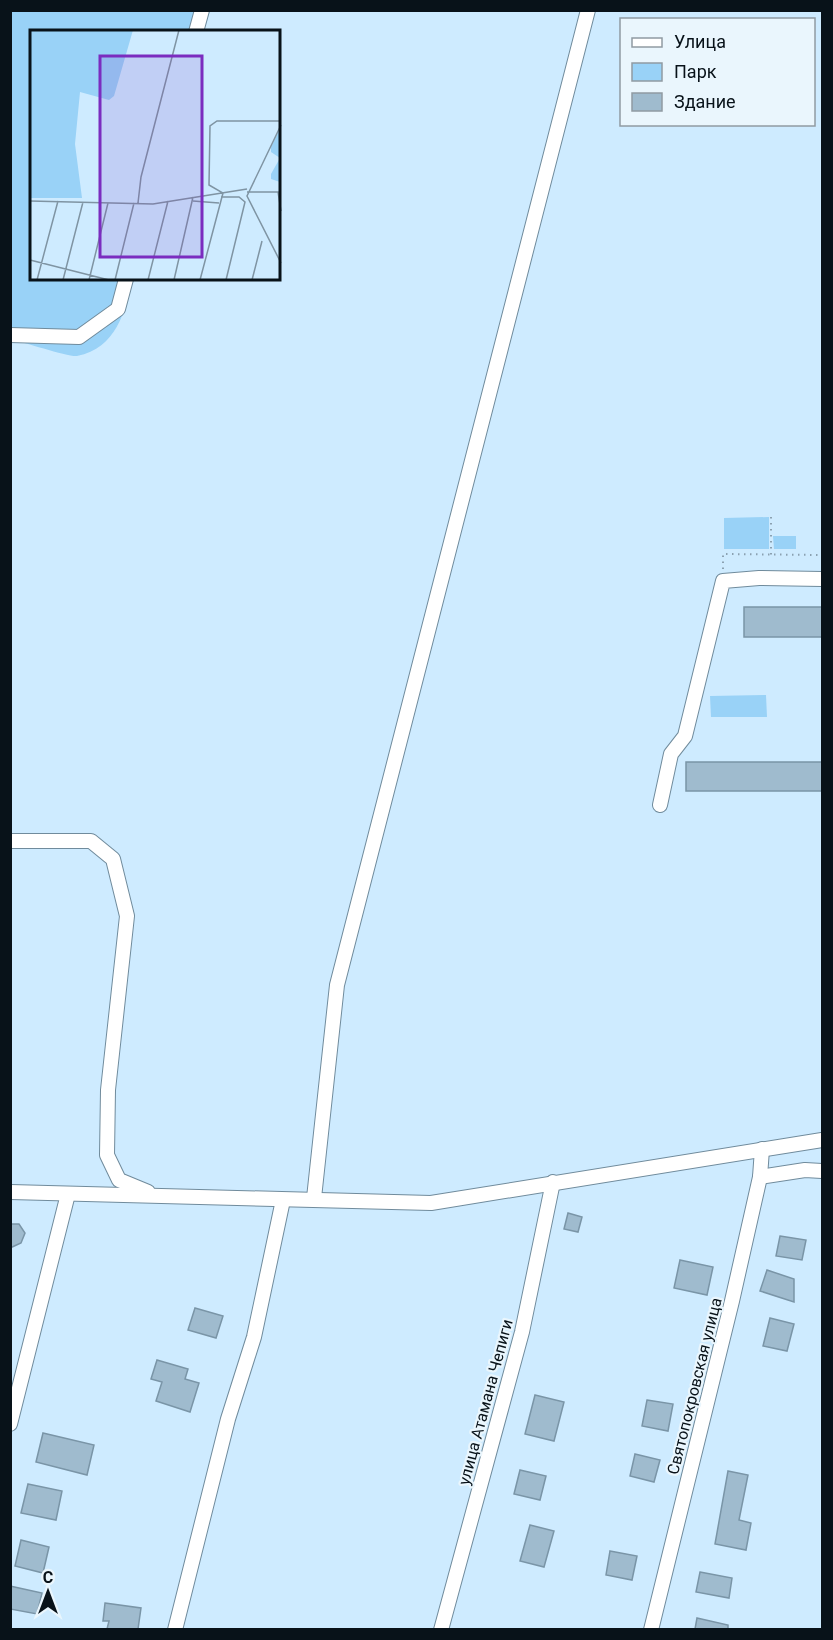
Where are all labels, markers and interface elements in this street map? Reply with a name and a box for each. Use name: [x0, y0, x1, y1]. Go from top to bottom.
legend: [620, 18, 815, 126]
inset map: [30, 30, 280, 280]
text: Улица: [674, 31, 726, 52]
text: Парк: [674, 61, 717, 82]
text: Здание: [674, 91, 736, 112]
street label: Святопокровская улица: [663, 1296, 726, 1476]
street label: улица Атамана Чепиги: [454, 1317, 517, 1487]
north arrow: [18, 1562, 78, 1622]
text: С: [43, 1568, 53, 1587]

